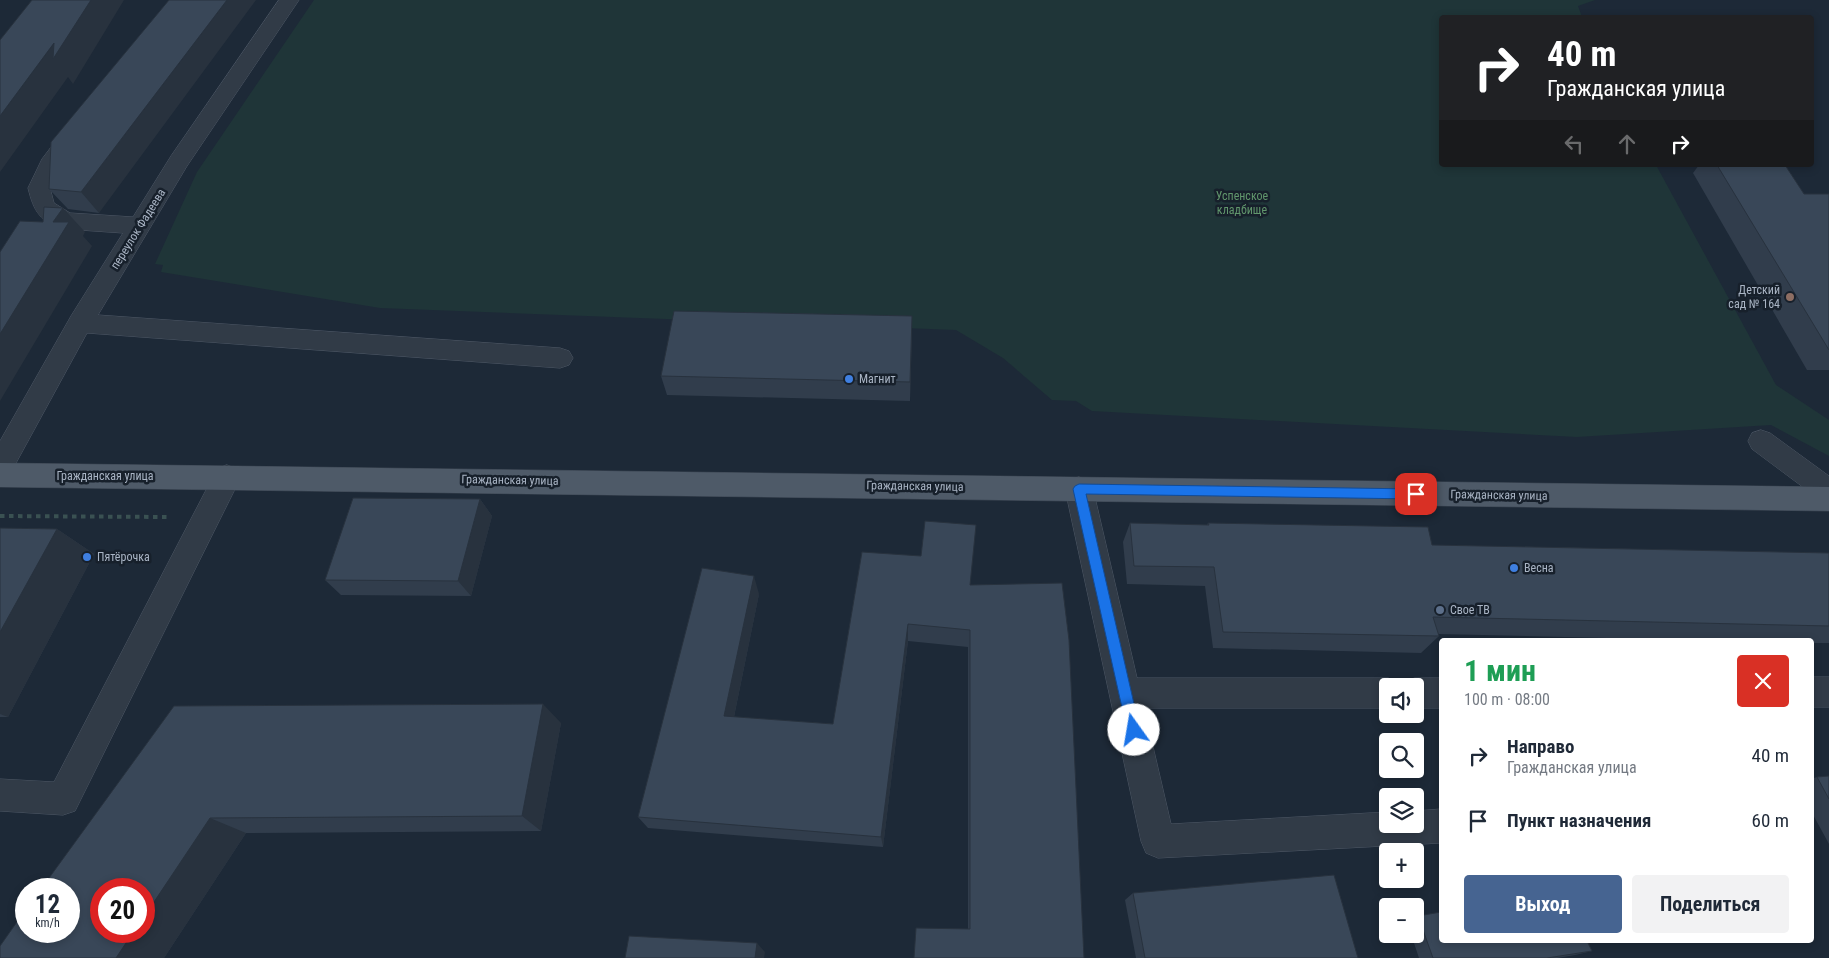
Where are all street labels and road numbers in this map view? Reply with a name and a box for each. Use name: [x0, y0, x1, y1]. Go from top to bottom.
street label: переулок Фадеева: [108, 186, 168, 272]
street label: Гражданская улица: [56, 469, 154, 483]
street label: Гражданская улица: [461, 472, 559, 488]
street label: Гражданская улица: [866, 478, 964, 494]
street label: Гражданская улица: [1450, 487, 1548, 503]

